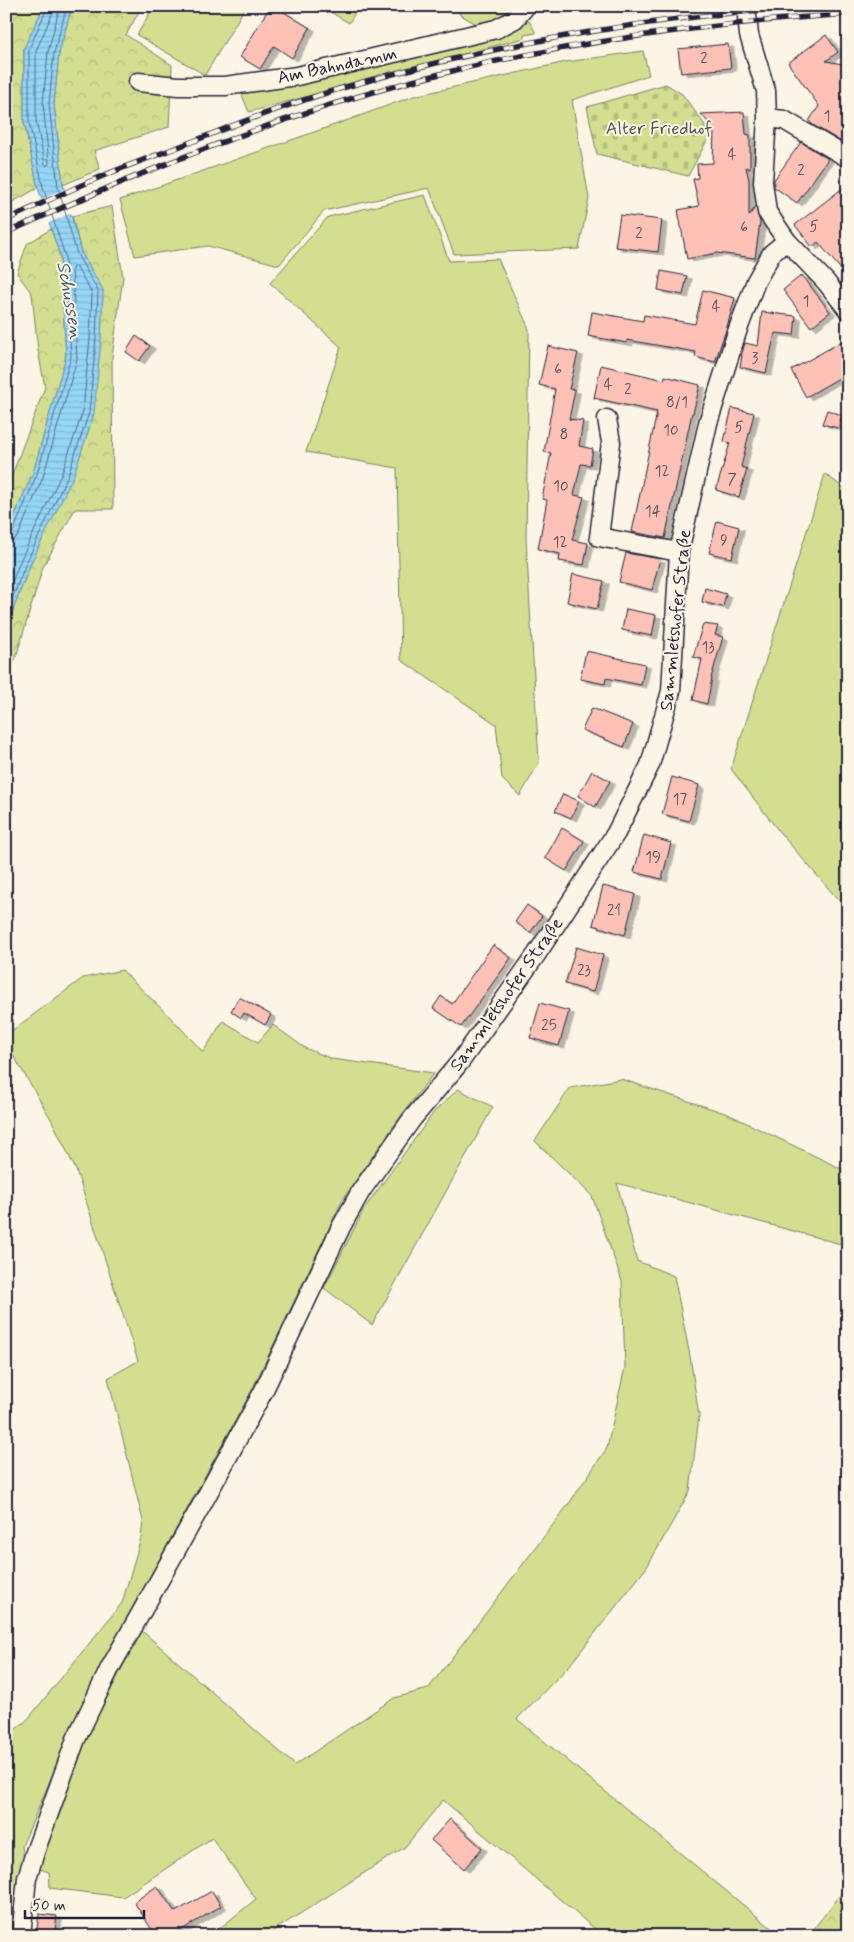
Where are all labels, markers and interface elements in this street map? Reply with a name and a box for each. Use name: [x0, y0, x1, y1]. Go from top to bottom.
street label: Am Bahndamm: [275, 42, 399, 90]
house number: 2: [700, 49, 708, 69]
house number: 1: [824, 107, 830, 127]
park label: Alter Friedhof: [606, 117, 712, 141]
house number: 4: [728, 145, 737, 165]
house number: 2: [797, 161, 805, 181]
house number: 5: [809, 217, 819, 237]
house number: 6: [740, 218, 748, 238]
house number: 2: [635, 224, 643, 244]
water label: Schussen: [50, 259, 89, 341]
house number: 1: [803, 292, 809, 312]
house number: 4: [712, 297, 721, 317]
house number: 3: [752, 349, 759, 369]
house number: 6: [554, 360, 562, 380]
house number: 4: [604, 375, 613, 395]
house number: 2: [624, 380, 632, 400]
house number: 8/1: [666, 393, 688, 413]
house number: 5: [734, 418, 744, 438]
house number: 10: [663, 421, 679, 441]
house number: 8: [560, 425, 568, 445]
house number: 12: [655, 462, 669, 482]
house number: 7: [727, 470, 737, 490]
house number: 10: [553, 477, 569, 497]
house number: 14: [645, 502, 661, 522]
street label: Sammletshofer Straße: [655, 528, 697, 712]
house number: 9: [720, 531, 728, 551]
house number: 12: [553, 533, 567, 553]
house number: 13: [701, 638, 715, 658]
house number: 17: [673, 790, 688, 810]
house number: 19: [645, 848, 661, 868]
house number: 21: [607, 901, 621, 921]
street label: Sammletshofer Straße: [445, 913, 569, 1076]
house number: 23: [577, 961, 591, 981]
house number: 25: [541, 1016, 557, 1036]
scale bar: [25, 1887, 144, 1919]
text: 50 m: [32, 1896, 66, 1916]

